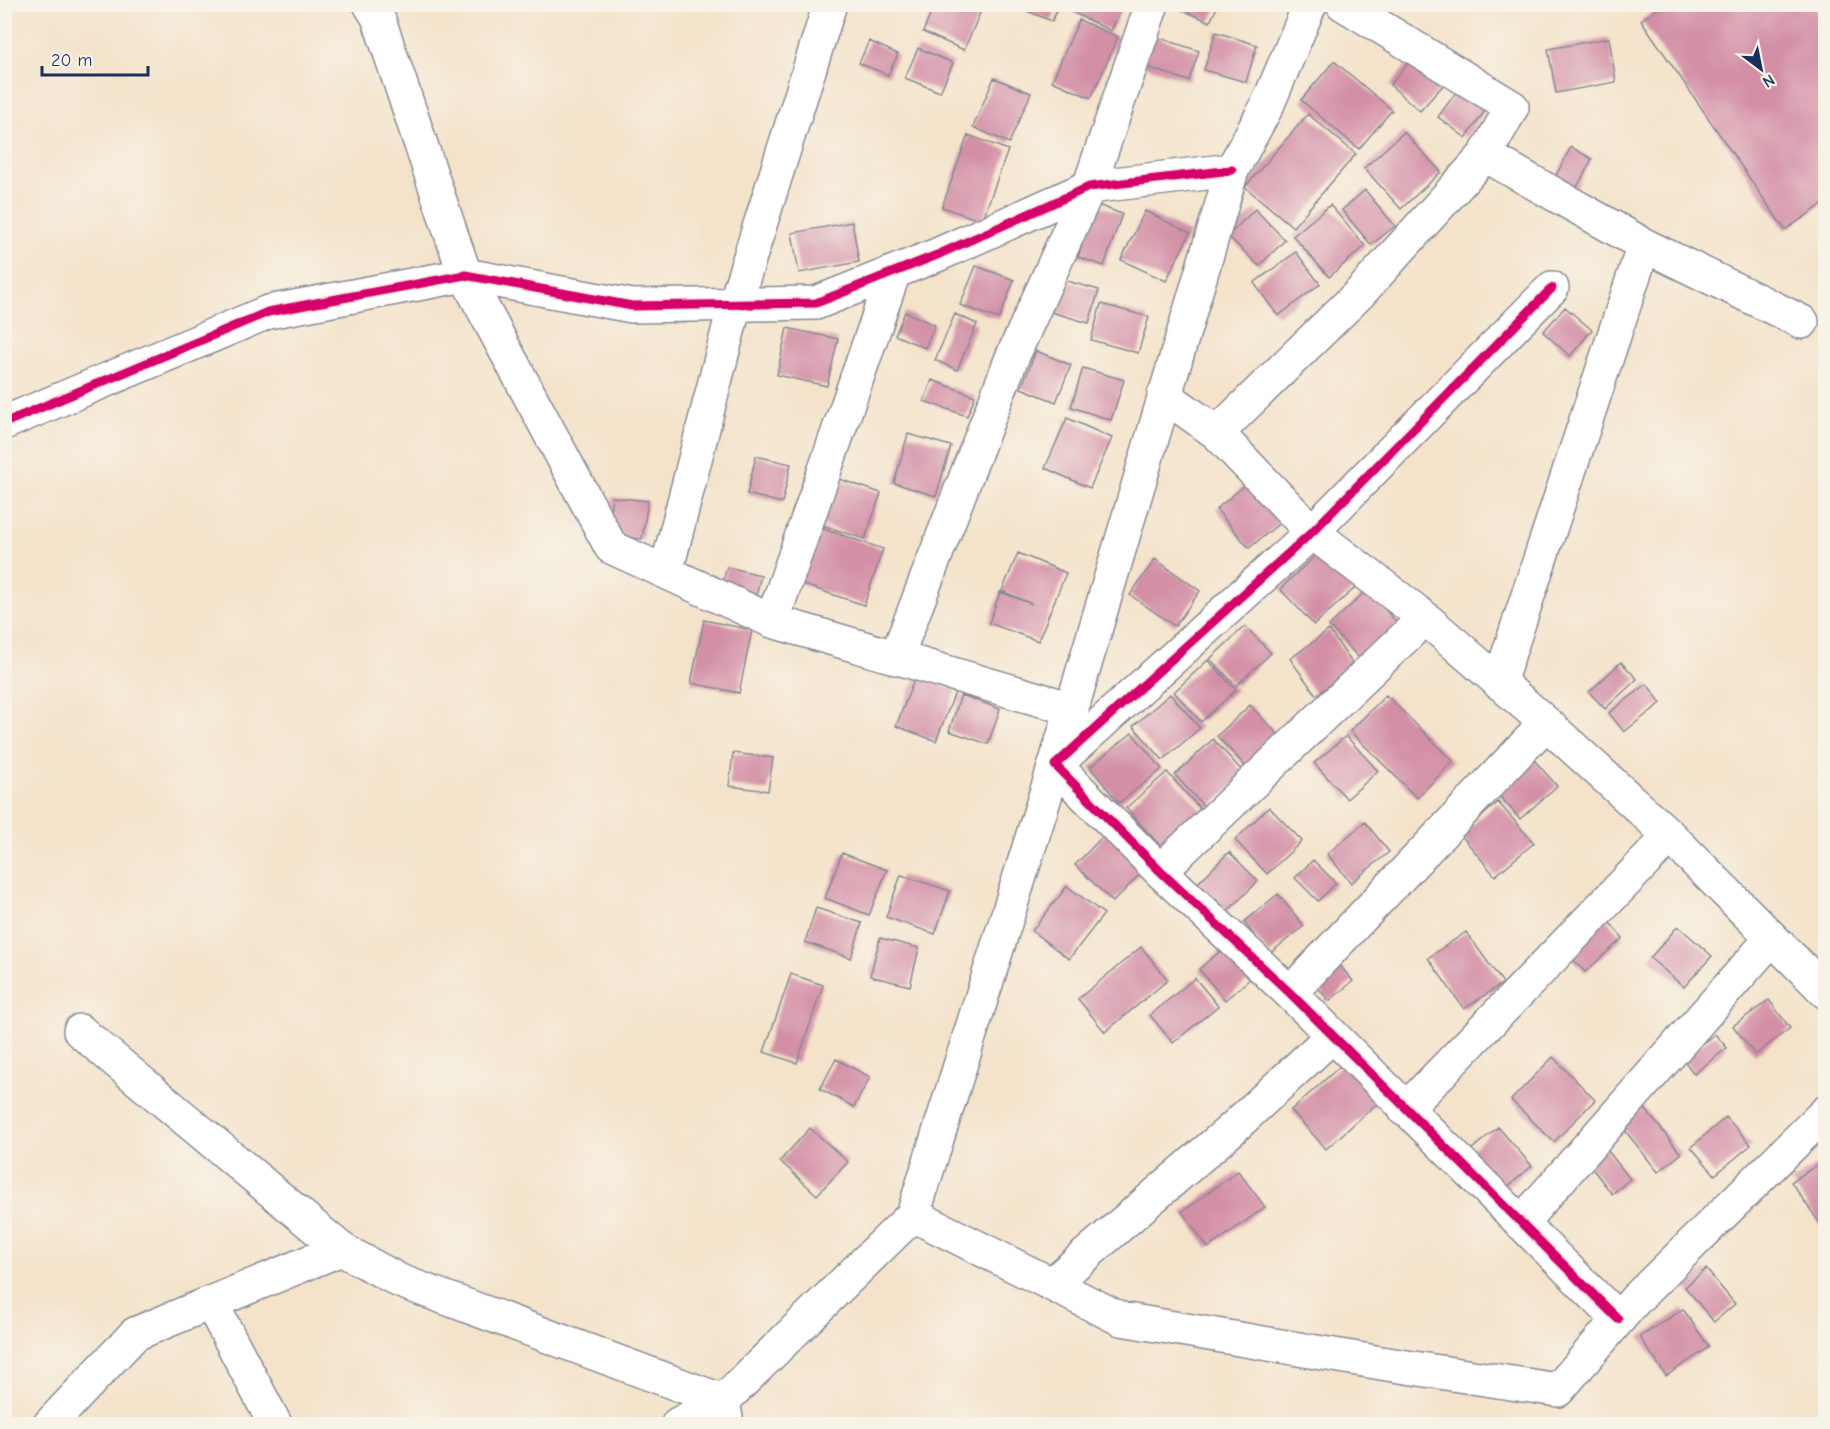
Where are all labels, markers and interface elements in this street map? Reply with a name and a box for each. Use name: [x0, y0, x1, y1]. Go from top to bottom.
scale bar: [42, 39, 148, 77]
north arrow: [1731, 39, 1791, 99]
text: 20 m: [51, 50, 92, 71]
text: N: [1759, 70, 1778, 91]

